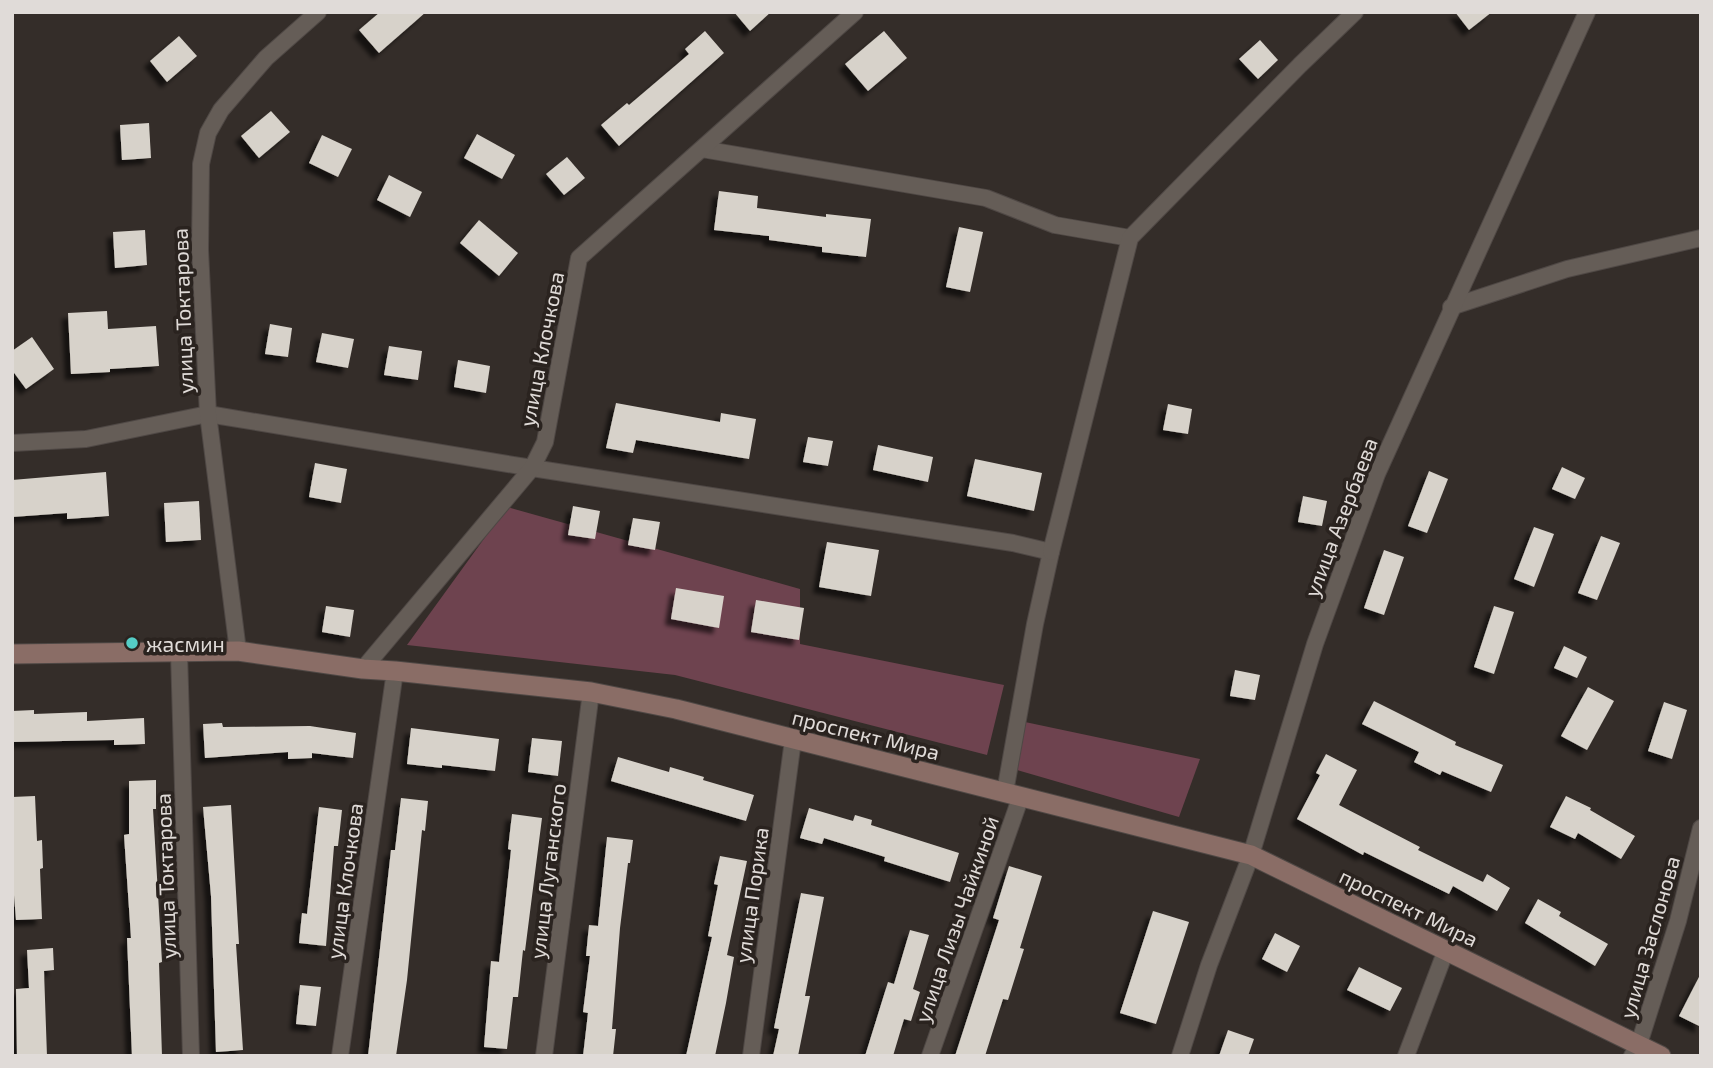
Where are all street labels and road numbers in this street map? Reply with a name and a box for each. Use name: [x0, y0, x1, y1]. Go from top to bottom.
street label: улица Токтарова: [167, 228, 198, 394]
street label: улица Клочкова: [514, 269, 569, 429]
street label: улица Азербаева: [1298, 434, 1383, 601]
street label: проспект Мира: [790, 704, 942, 764]
street label: улица Луганского: [524, 782, 571, 960]
street label: улица Токтарова: [150, 793, 181, 959]
street label: улица Клочкова: [321, 801, 368, 961]
street label: улица Лизы Чайкиной: [909, 812, 1004, 1026]
street label: улица Порика: [729, 826, 774, 965]
street label: улица Заслонова: [1614, 853, 1685, 1021]
street label: проспект Мира: [1336, 863, 1482, 951]

